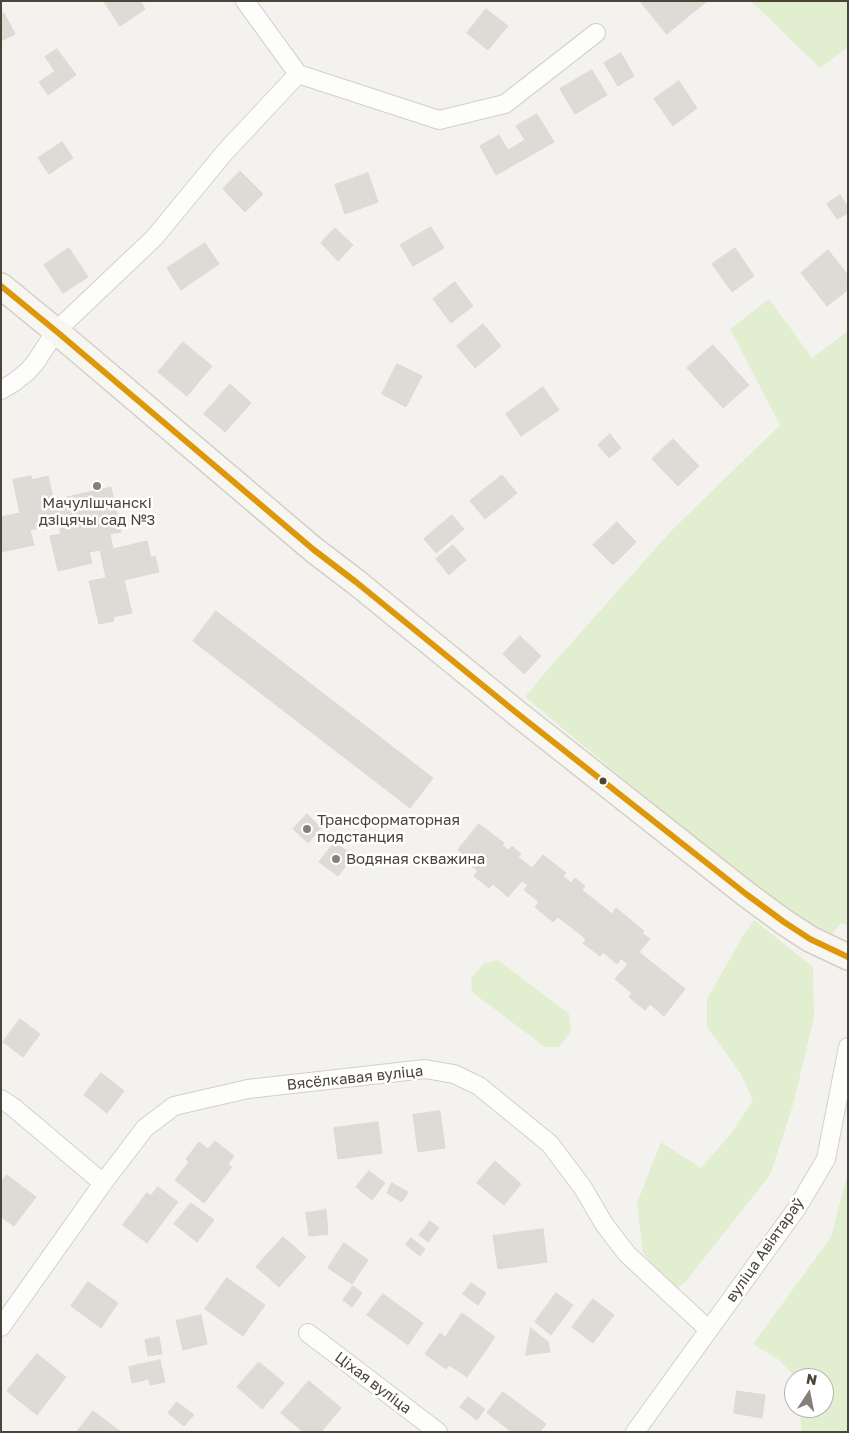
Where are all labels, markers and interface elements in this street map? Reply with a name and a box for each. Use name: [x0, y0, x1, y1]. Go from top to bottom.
marker: Мачулішчанскі дзіцячы сад №3: [91, 480, 103, 492]
place label: Мачулішчанскі дзіцячы сад №3: [39, 494, 155, 529]
unlabelled marker: [598, 776, 608, 786]
place label: Трансформаторная подстанция: [317, 811, 460, 846]
marker: Трансформаторная подстанция: [301, 823, 313, 835]
place label: Водяная скважина: [346, 850, 485, 868]
marker: Водяная скважина: [330, 853, 342, 865]
street label: Вясёлкавая вуліца: [286, 1062, 424, 1094]
street label: вуліца Авіятараў: [722, 1194, 808, 1306]
street label: Ціхая вуліца: [331, 1348, 415, 1418]
north arrow: [784, 1368, 834, 1418]
text: N: [805, 1369, 819, 1388]

